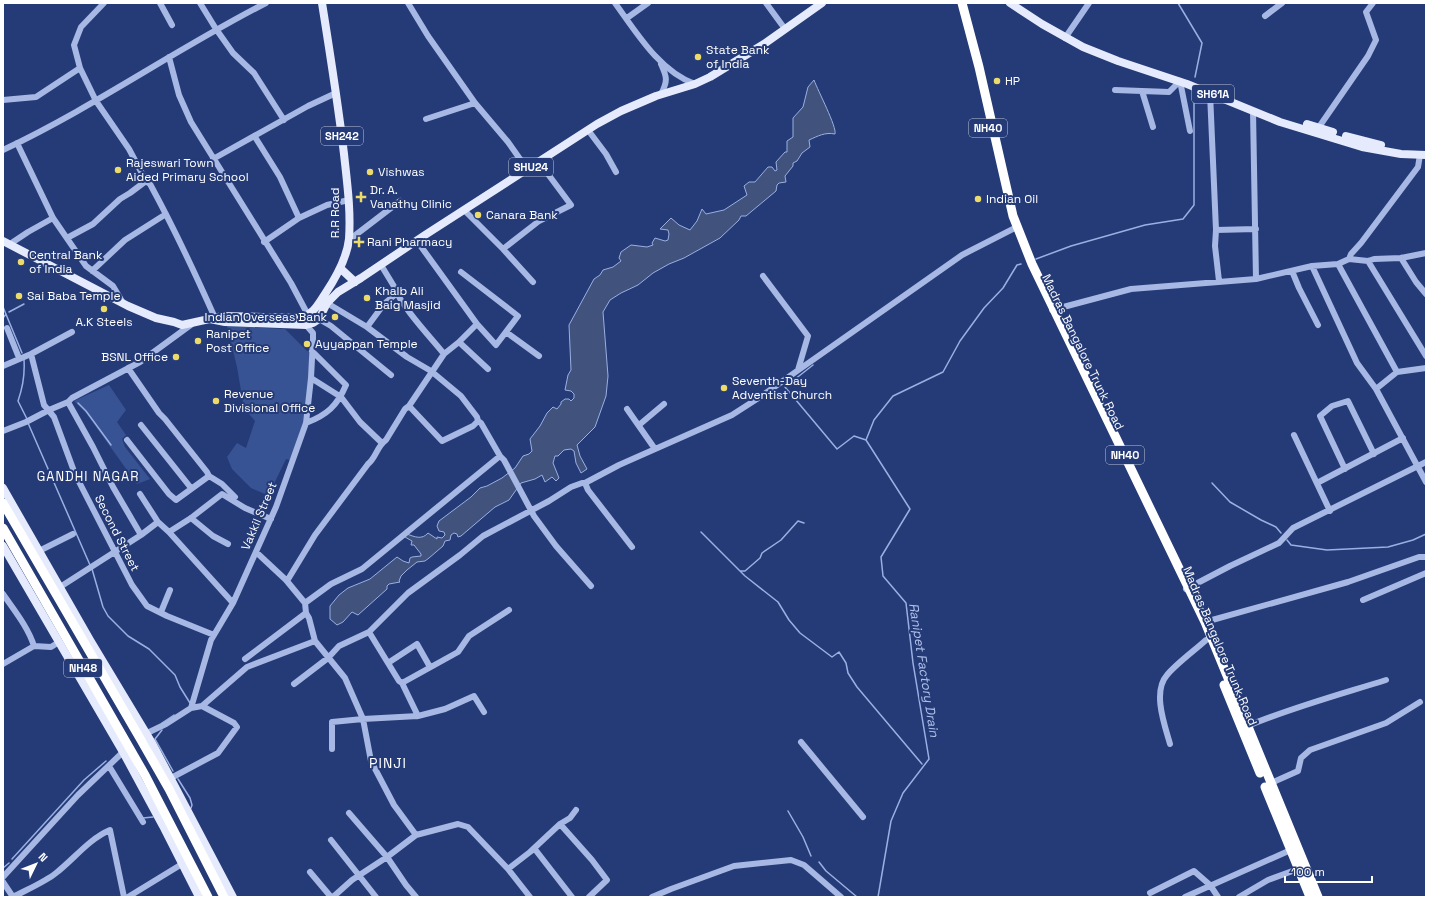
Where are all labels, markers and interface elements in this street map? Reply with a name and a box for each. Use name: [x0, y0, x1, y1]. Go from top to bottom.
place label: State Bank of India: [706, 42, 770, 72]
marker: State Bank of India: [693, 52, 703, 62]
place label: HP: [1005, 73, 1020, 89]
marker: HP: [992, 76, 1002, 86]
road number: SH61A: [1192, 85, 1234, 103]
road number: NH40: [969, 119, 1007, 137]
road number: SH242: [321, 127, 363, 145]
place label: Rajeswari Town Aided Primary School: [126, 155, 249, 185]
road number: SHU24: [509, 158, 553, 176]
place label: Vishwas: [378, 164, 425, 180]
marker: Rajeswari Town Aided Primary School: [113, 165, 123, 175]
marker: Vishwas: [365, 167, 375, 177]
place label: Dr. A. Vanathy Clinic: [370, 182, 452, 212]
street label: R.R Road: [327, 188, 343, 238]
marker: Dr. A. Vanathy Clinic: [355, 191, 367, 203]
place label: Indian Oil: [986, 191, 1038, 207]
marker: Indian Oil: [973, 194, 983, 204]
place label: Canara Bank: [486, 207, 558, 223]
marker: Canara Bank: [473, 210, 483, 220]
place label: Rani Pharmacy: [367, 234, 452, 250]
marker: Rani Pharmacy: [354, 237, 364, 247]
place label: Central Bank of India: [29, 247, 103, 277]
marker: Central Bank of India: [16, 257, 26, 267]
street label: Madras Bangalore Trunk Road: [1038, 272, 1128, 432]
place label: Khalb Ali Baig Masjid: [375, 283, 441, 313]
place label: Sai Baba Temple: [27, 288, 121, 304]
marker: Sai Baba Temple: [14, 291, 24, 301]
marker: Khalb Ali Baig Masjid: [362, 293, 372, 303]
marker: A.K Steels: [99, 304, 109, 314]
place label: Indian Overseas Bank: [205, 309, 328, 325]
marker: Indian Overseas Bank: [330, 312, 340, 322]
place label: A.K Steels: [75, 314, 133, 330]
place label: Ranipet Post Office: [206, 326, 269, 356]
marker: Ranipet Post Office: [193, 336, 203, 346]
place label: Ayyappan Temple: [315, 336, 418, 352]
marker: Ayyappan Temple: [302, 339, 312, 349]
place label: BSNL Office: [101, 349, 168, 365]
marker: BSNL Office: [171, 352, 181, 362]
place label: Seventh-Day Adventist Church: [732, 373, 832, 403]
marker: Seventh-Day Adventist Church: [719, 383, 729, 393]
place label: Revenue Divisional Office: [224, 386, 315, 416]
marker: Revenue Divisional Office: [211, 396, 221, 406]
road number: NH40: [1106, 446, 1144, 464]
district label: GANDHI NAGAR: [37, 468, 139, 485]
street label: Vakkil Street: [237, 480, 281, 552]
street label: Second Street: [91, 492, 143, 574]
street label: Madras Bangalore Trunk Road: [1179, 564, 1261, 728]
water label: Ranipet Factory Drain: [905, 602, 943, 739]
road number: NH48: [64, 659, 102, 677]
district label: PINJI: [369, 754, 407, 772]
north arrow: [16, 844, 56, 884]
text: N: [36, 850, 51, 865]
scale bar: [1285, 858, 1372, 884]
text: 100 m: [1291, 864, 1325, 880]

